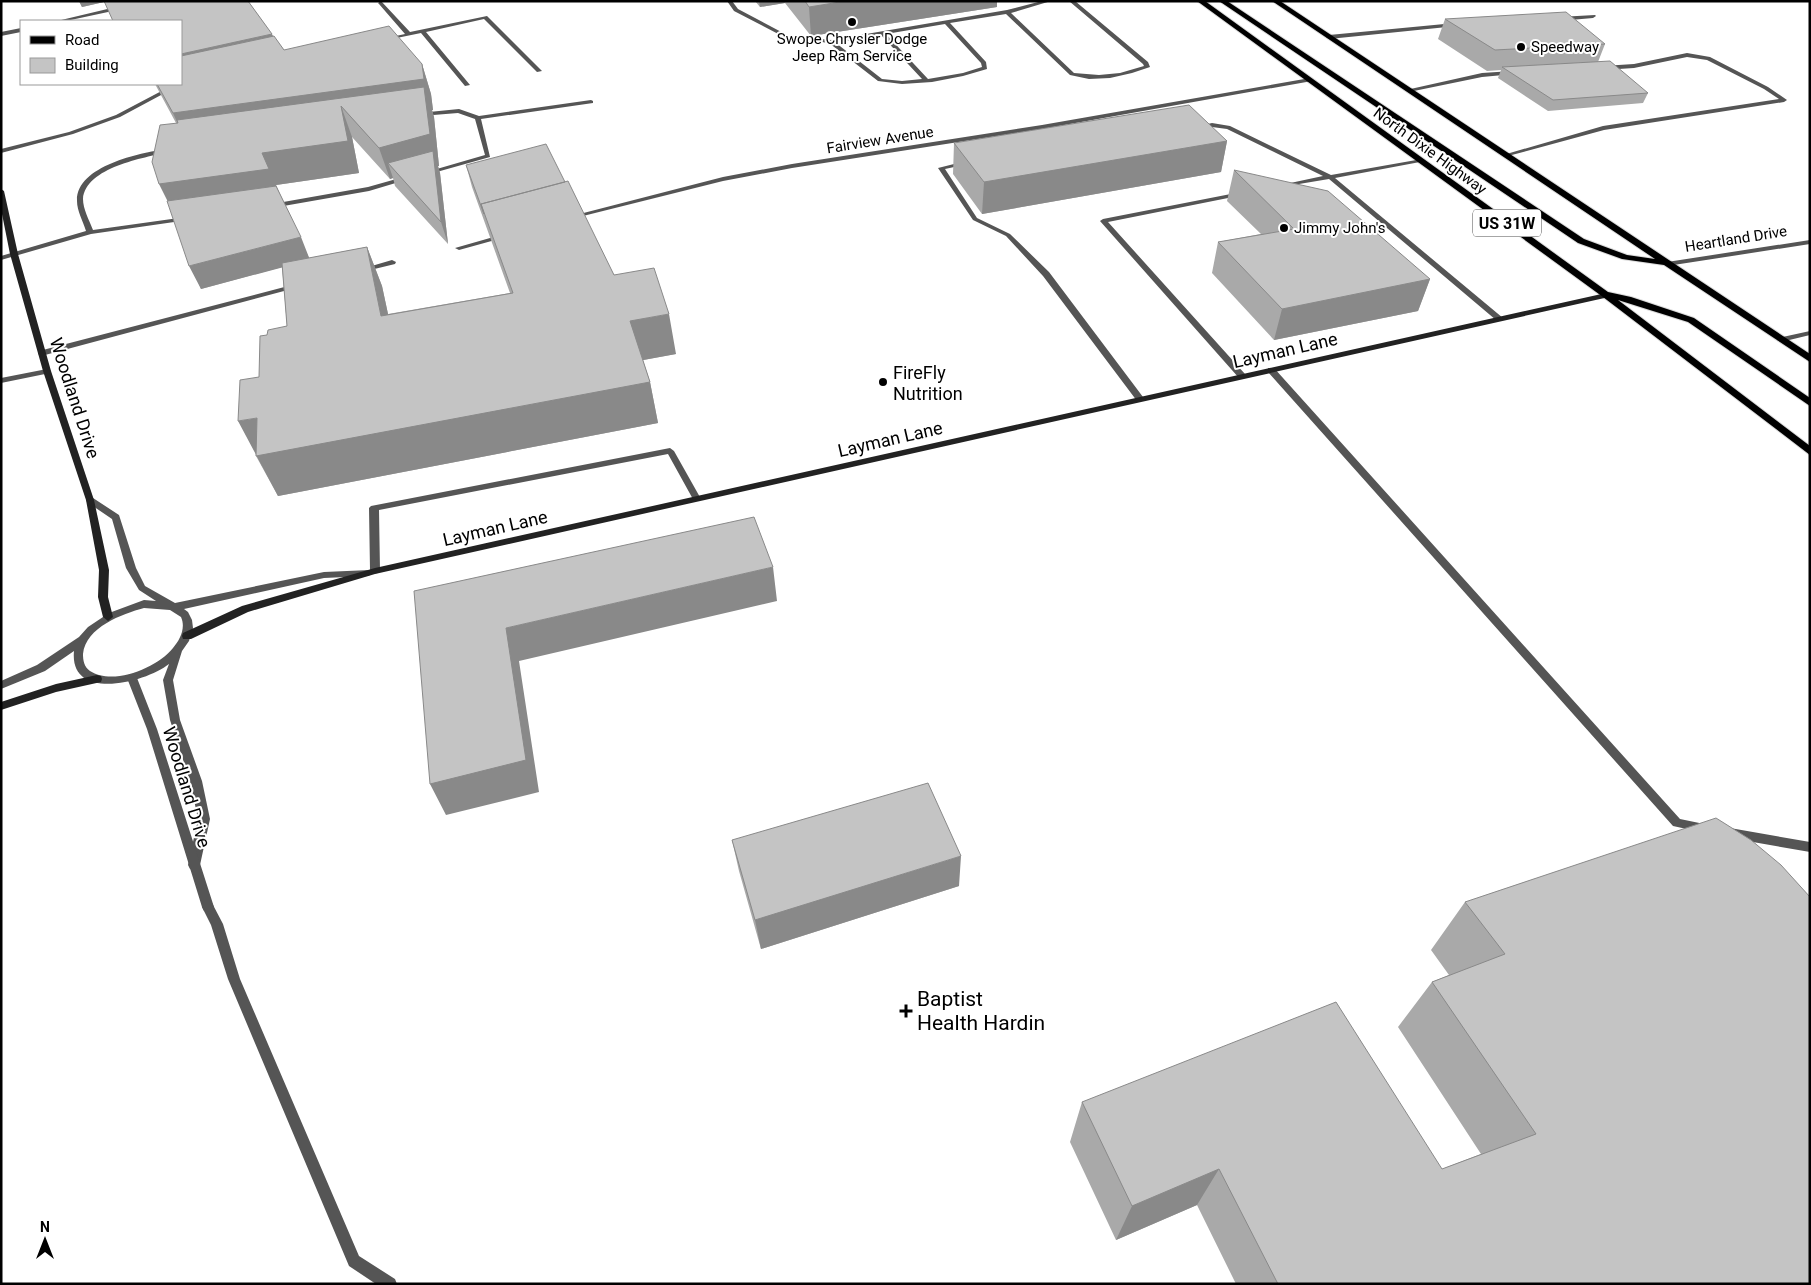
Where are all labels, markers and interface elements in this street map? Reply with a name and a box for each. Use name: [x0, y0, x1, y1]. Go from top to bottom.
marker: Swope Chrysler Dodge Jeep Ram Service: [846, 16, 858, 28]
legend: [20, 20, 182, 85]
place label: Swope Chrysler Dodge Jeep Ram Service: [777, 30, 927, 65]
text: Road: [65, 31, 99, 49]
place label: Speedway: [1531, 38, 1599, 56]
marker: Speedway: [1515, 41, 1527, 53]
text: Building: [65, 56, 119, 74]
street label: North Dixie Highway: [1370, 104, 1490, 198]
street label: Fairview Avenue: [825, 123, 935, 157]
road number: US 31W: [1473, 210, 1541, 237]
place label: Jimmy John's: [1294, 219, 1385, 237]
marker: Jimmy John's: [1278, 222, 1290, 234]
street label: Heartland Drive: [1684, 222, 1788, 256]
street label: Layman Lane: [1231, 328, 1339, 372]
street label: Woodland Drive: [46, 335, 104, 461]
place label: FireFly Nutrition: [893, 362, 963, 404]
marker: FireFly Nutrition: [877, 376, 889, 388]
street label: Layman Lane: [836, 417, 944, 461]
street label: Layman Lane: [441, 506, 549, 550]
street label: Woodland Drive: [159, 724, 215, 850]
place label: Baptist Health Hardin: [917, 987, 1045, 1035]
marker: Baptist Health Hardin: [899, 1004, 913, 1018]
north arrow: [20, 1215, 70, 1265]
text: N: [40, 1219, 50, 1235]

